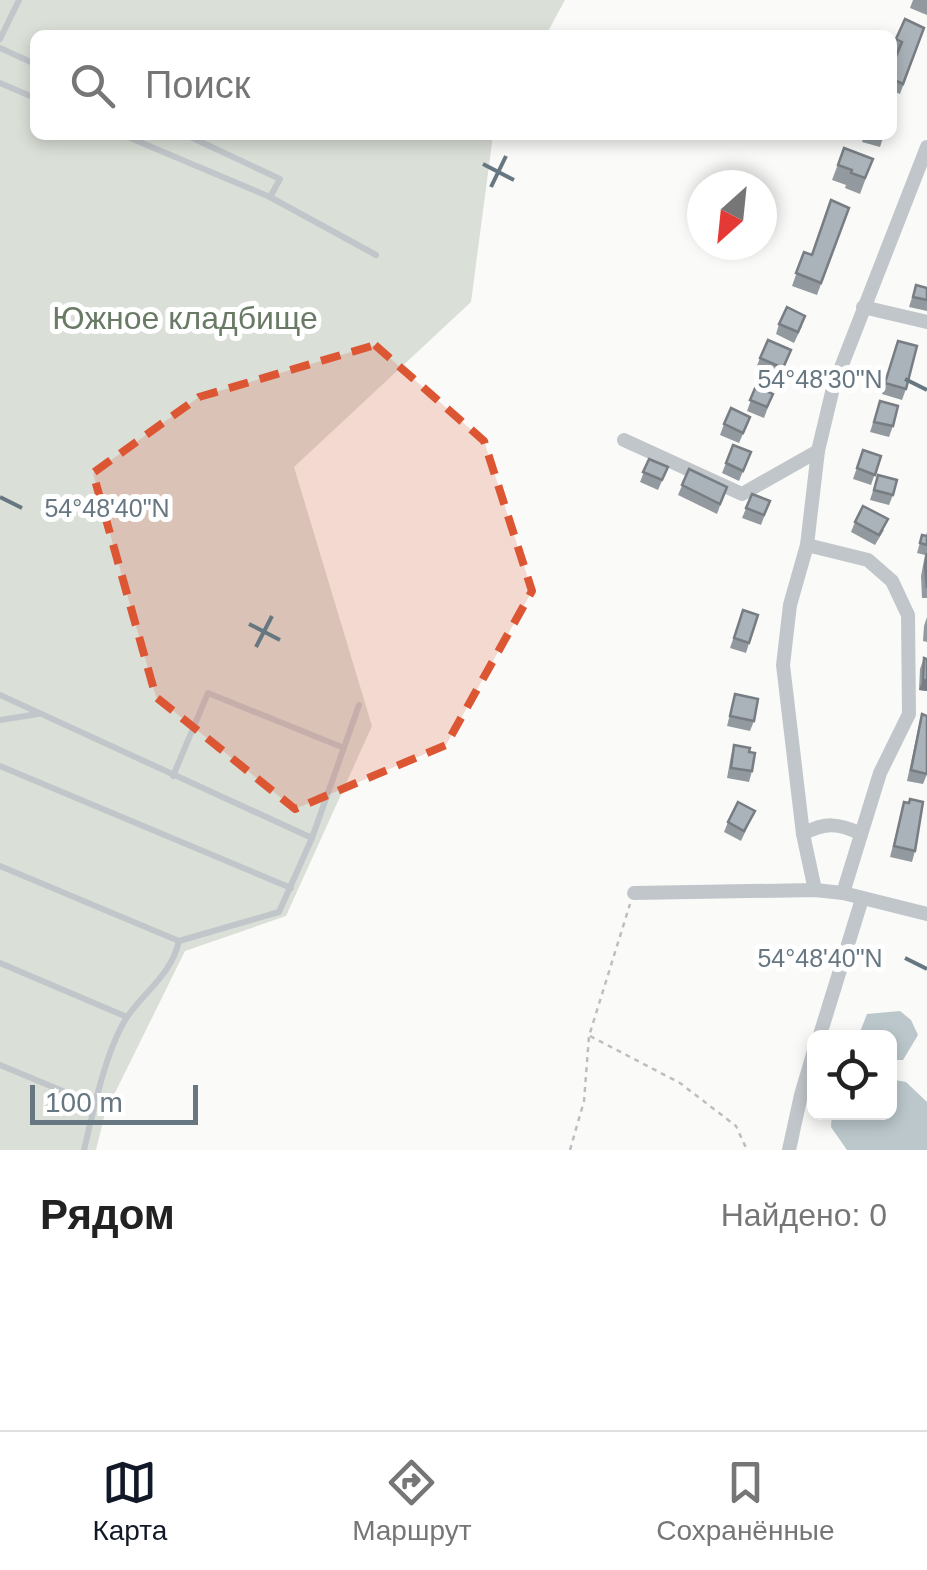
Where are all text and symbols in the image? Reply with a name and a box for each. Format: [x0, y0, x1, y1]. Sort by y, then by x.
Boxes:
search box [30, 30, 897, 140]
icon: search [65, 58, 120, 113]
text: Поиск [145, 64, 250, 106]
north arrow [687, 170, 777, 260]
park label: Южное кладбище [52, 300, 318, 336]
text: 54°48'30"N [757, 365, 883, 393]
text: 54°48'40"N [44, 494, 170, 522]
text: 54°48'40"N [757, 944, 883, 972]
map controls [807, 1030, 897, 1120]
button: locate [807, 1030, 897, 1120]
scale bar [30, 1080, 198, 1124]
text: 100 m [45, 1087, 123, 1118]
text: Рядом [40, 1191, 175, 1238]
text: Найдено: 0 [721, 1197, 887, 1233]
tab: Карта [92, 1455, 167, 1547]
tab: Маршрут [352, 1455, 471, 1547]
tab: Сохранённые [656, 1455, 835, 1547]

